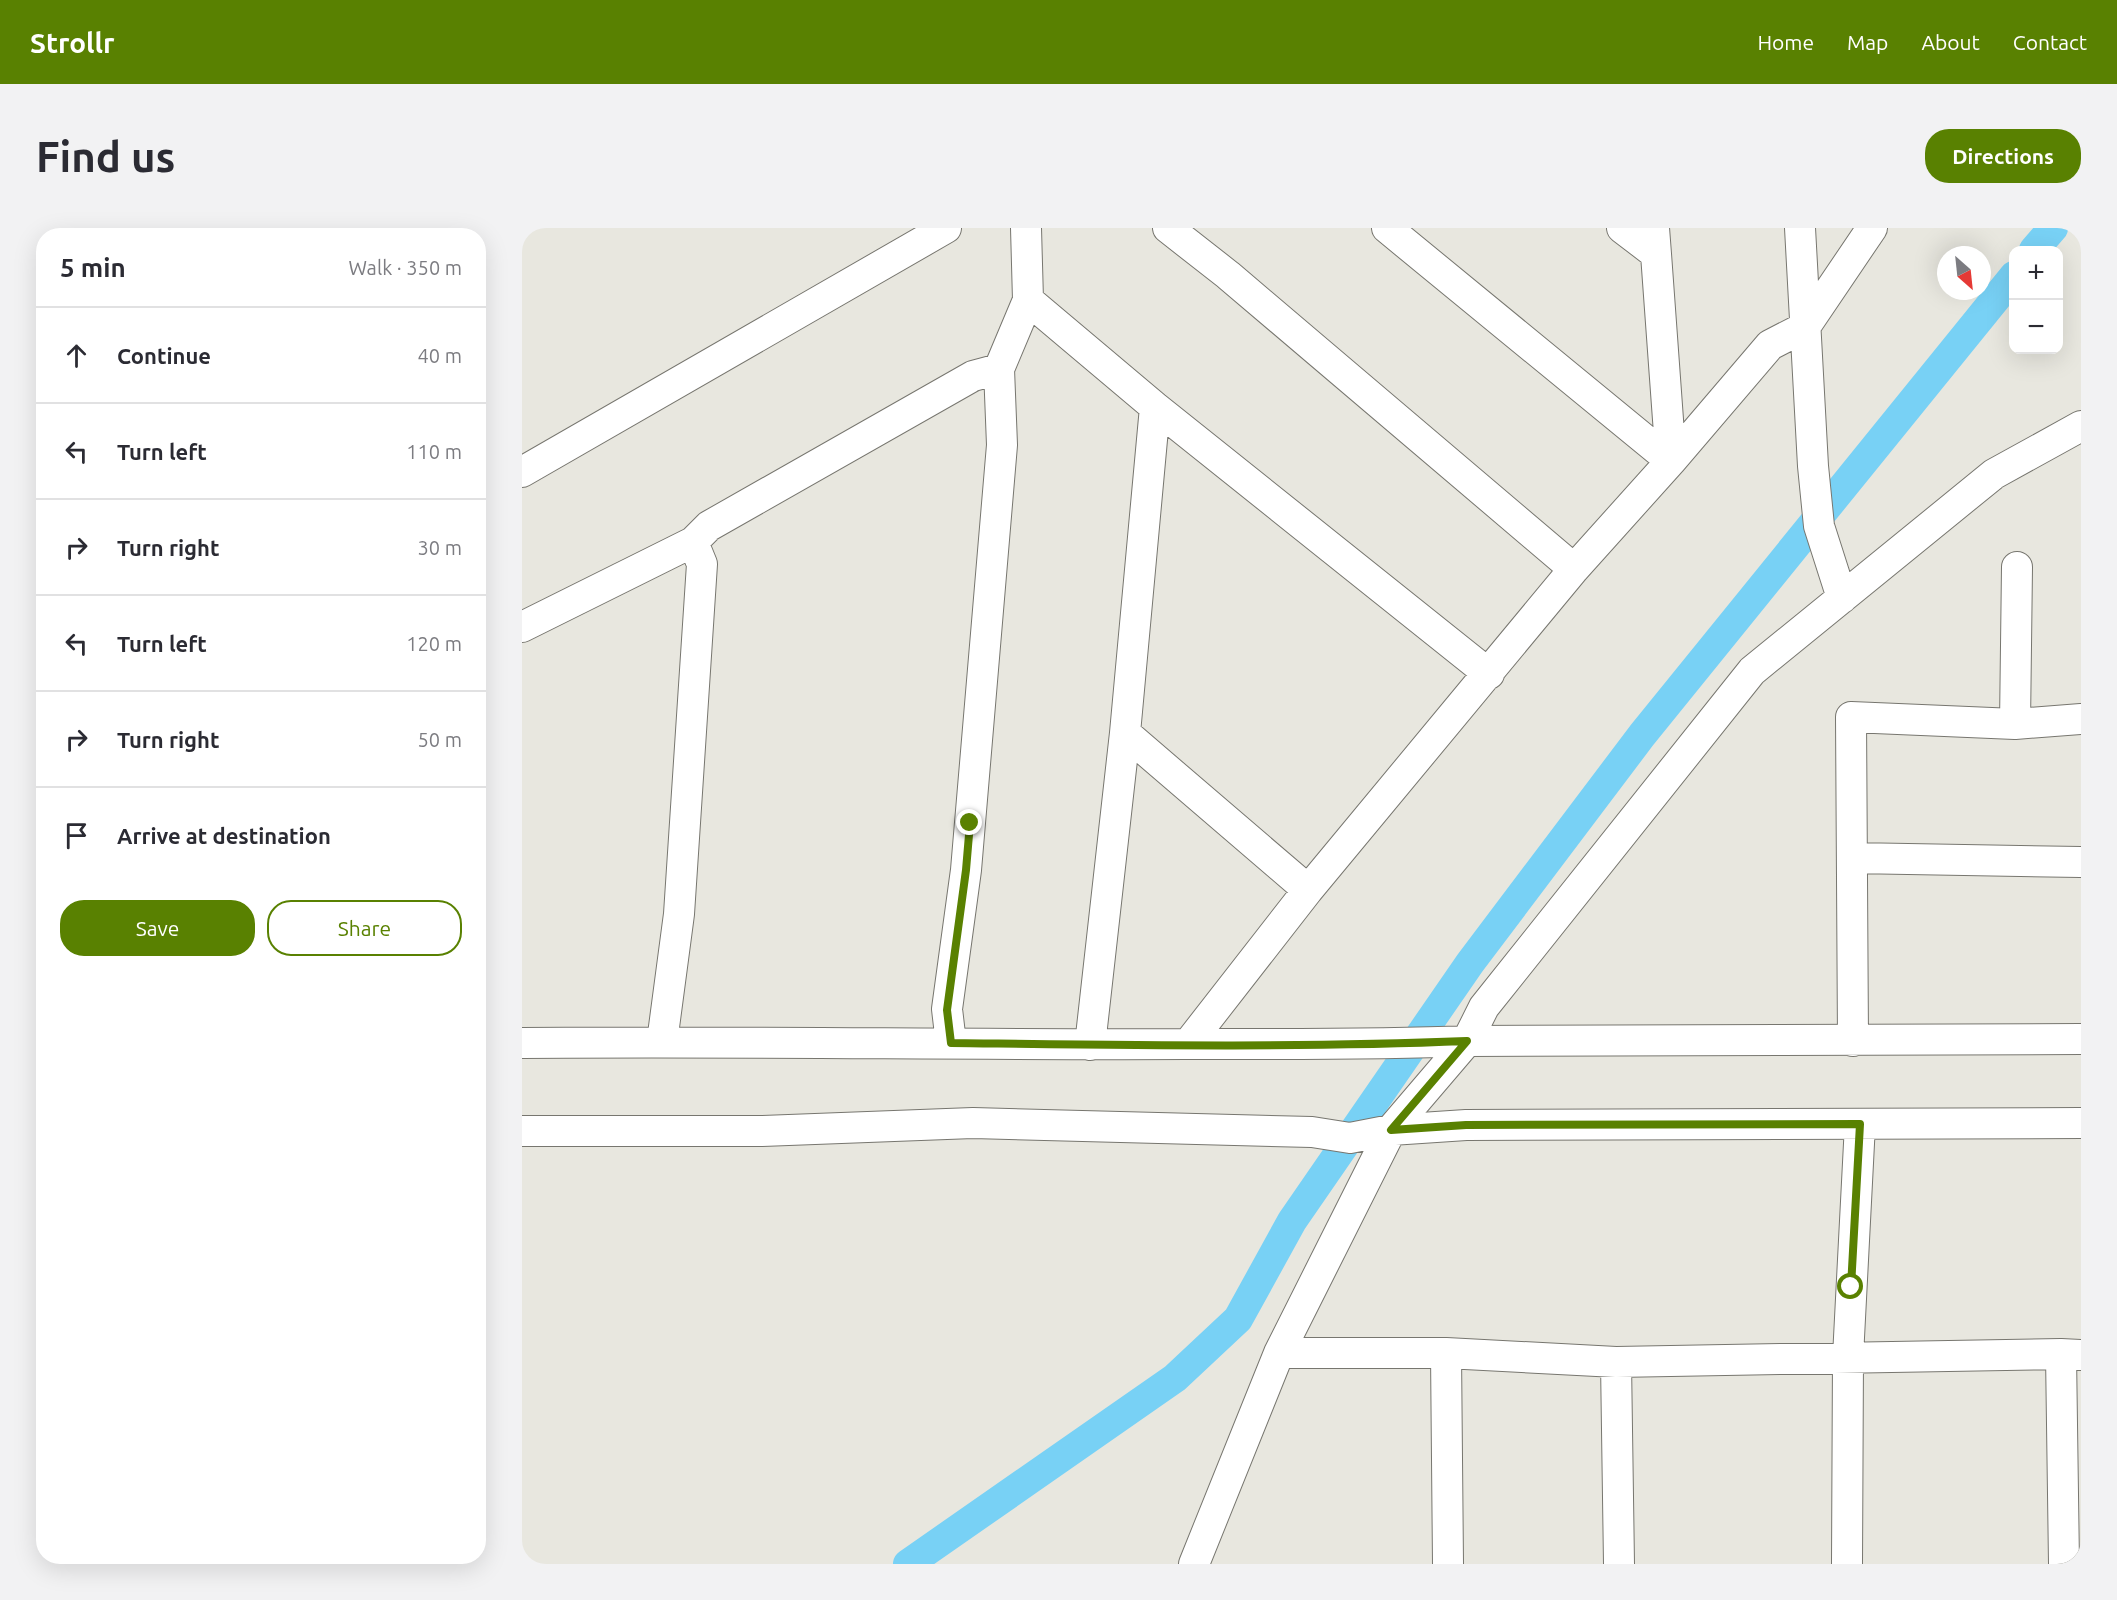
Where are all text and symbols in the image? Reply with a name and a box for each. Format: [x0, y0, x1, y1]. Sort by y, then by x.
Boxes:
text: Strollr [30, 27, 115, 58]
text: Home [1757, 30, 1814, 54]
text: Map [1847, 30, 1888, 54]
text: About [1921, 30, 1980, 54]
text: Contact [2013, 30, 2087, 54]
button: Directions [1925, 129, 2081, 183]
text: Find us [36, 133, 175, 180]
north arrow [1937, 246, 1991, 300]
map controls [2009, 246, 2063, 354]
button: + [2009, 246, 2063, 300]
text: 5 min [60, 253, 126, 282]
text: Walk · 350 m [349, 256, 462, 279]
button: − [2009, 300, 2063, 354]
icon: ahead [60, 339, 93, 372]
text: Continue [117, 343, 211, 368]
text: 40 m [418, 344, 462, 367]
icon: left [60, 435, 93, 468]
text: Turn left [117, 439, 207, 464]
text: 110 m [406, 440, 462, 463]
icon: right [60, 531, 93, 564]
text: Turn right [117, 535, 219, 560]
text: 30 m [418, 536, 462, 559]
icon: left [60, 627, 93, 660]
text: Turn left [117, 631, 207, 656]
text: 120 m [406, 632, 462, 655]
icon: right [60, 723, 93, 756]
text: Turn right [117, 727, 219, 752]
text: 50 m [418, 728, 462, 751]
route end [956, 809, 982, 835]
icon: arrive [60, 819, 93, 852]
text: Arrive at destination [117, 823, 331, 848]
button: Save [60, 900, 255, 956]
button: Share [267, 900, 462, 956]
route start [1837, 1273, 1863, 1299]

